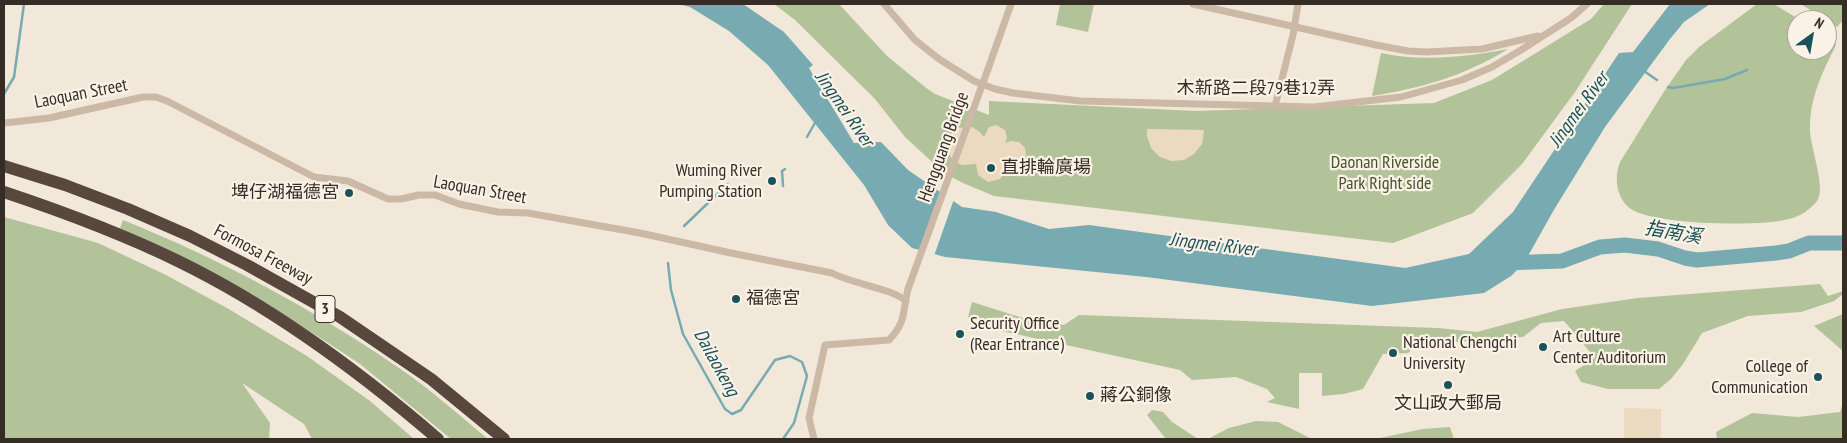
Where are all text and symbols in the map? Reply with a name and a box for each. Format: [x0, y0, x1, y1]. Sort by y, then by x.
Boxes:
north arrow [1787, 10, 1837, 60]
text: N [1811, 13, 1827, 33]
water label: Jingmei River [810, 67, 878, 151]
water label: Jingmei River [1544, 68, 1614, 152]
street label: Laoquan Street [33, 74, 129, 114]
street label: 木新路二段79巷12弄 [1177, 78, 1335, 100]
street label: Hengguang Bridge [914, 89, 974, 205]
park label: Daonan Riverside Park Right side [1331, 152, 1439, 194]
place label: 直排輪廣場 [1001, 157, 1091, 179]
place label: Wuming River Pumping Station [659, 160, 762, 202]
marker: 直排輪廣場 [985, 162, 997, 174]
street label: Laoquan Street [432, 171, 528, 209]
marker: Wuming River Pumping Station [766, 175, 778, 187]
place label: 埤仔湖福德宮 [231, 182, 339, 204]
marker: 埤仔湖福德宮 [343, 187, 355, 199]
water label: 指南溪 [1643, 217, 1703, 249]
street label: Formosa Freeway [210, 220, 316, 290]
water label: Jingmei River [1168, 228, 1258, 262]
place label: 福德宮 [746, 288, 800, 310]
marker: 福德宮 [730, 293, 742, 305]
road number: 3 [315, 296, 335, 322]
place label: Security Office (Rear Entrance) [970, 313, 1064, 356]
water label: Dailaokeng [688, 325, 744, 401]
place label: Art Culture Center Auditorium [1553, 326, 1666, 368]
marker: Security Office (Rear Entrance) [954, 328, 966, 340]
place label: National Chengchi University [1403, 332, 1517, 374]
marker: Art Culture Center Auditorium [1537, 341, 1549, 353]
marker: National Chengchi University [1387, 347, 1399, 359]
place label: College of Communication [1711, 356, 1808, 398]
marker: College of Communication [1812, 371, 1824, 383]
marker: 文山政大郵局 [1442, 379, 1454, 391]
place label: 蔣公銅像 [1100, 385, 1172, 407]
marker: 蔣公銅像 [1084, 390, 1096, 402]
place label: 文山政大郵局 [1394, 393, 1502, 415]

